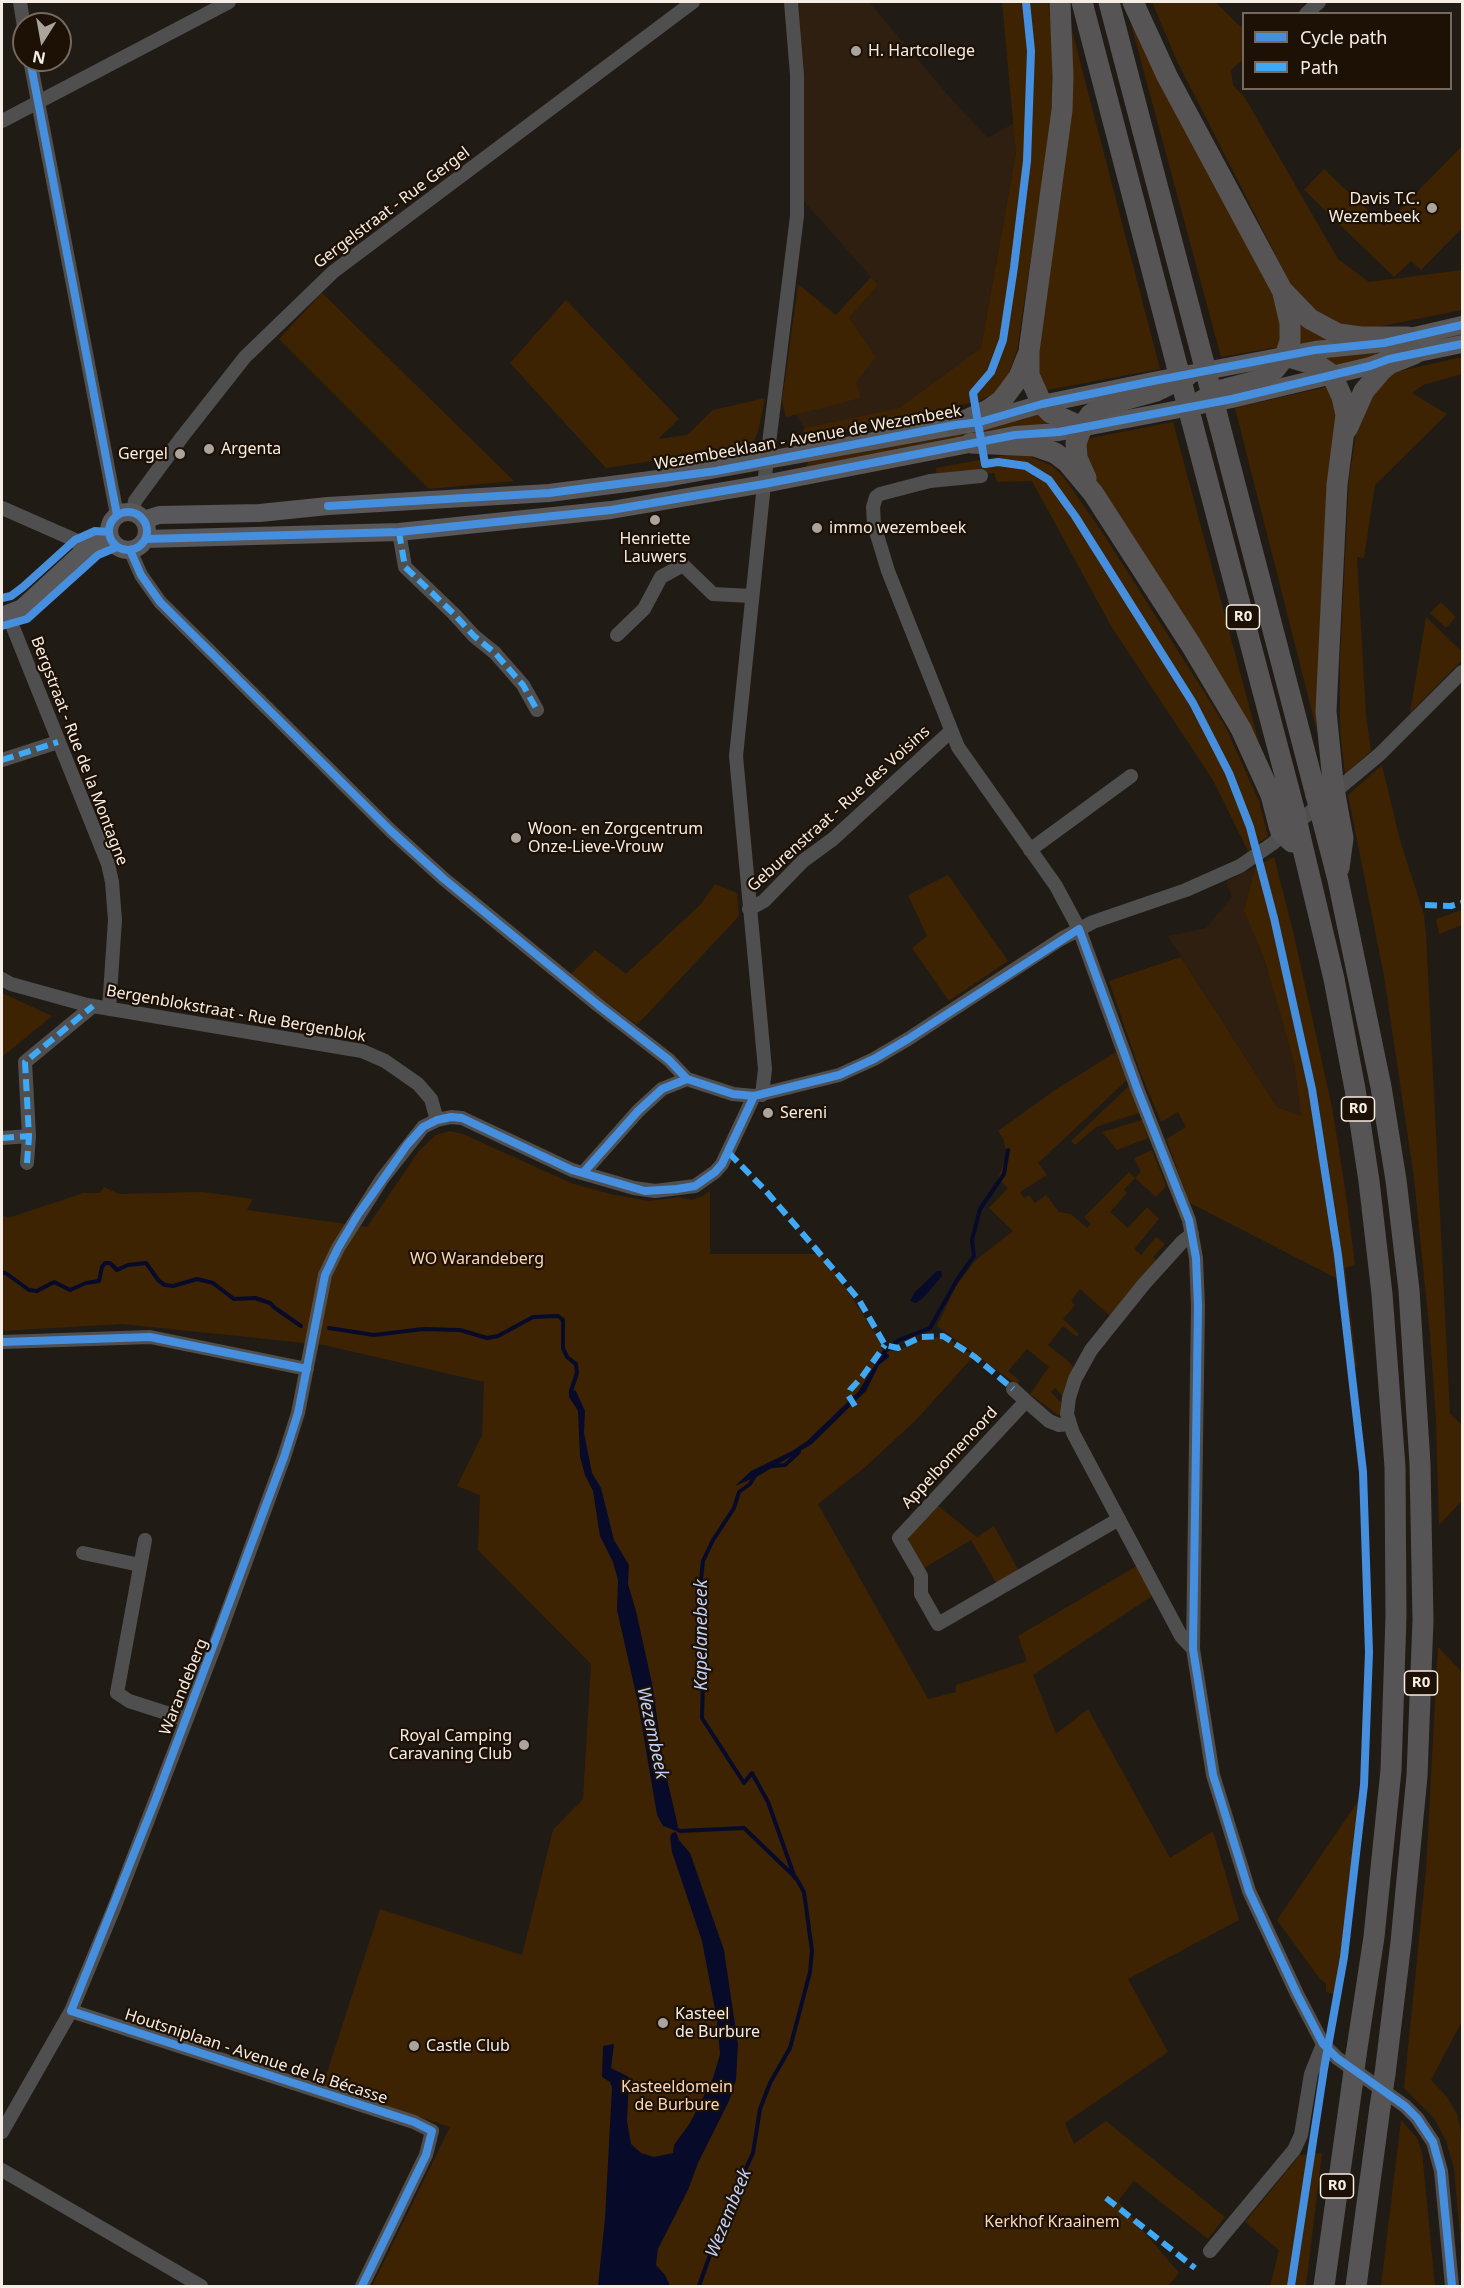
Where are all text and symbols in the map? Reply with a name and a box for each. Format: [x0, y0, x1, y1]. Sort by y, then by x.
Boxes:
north arrow [12, 12, 72, 72]
legend [1242, 12, 1452, 90]
text: Cycle path [1300, 25, 1387, 49]
place label: H. Hartcollege [868, 41, 975, 61]
marker: H. Hartcollege [849, 44, 863, 58]
text: N [30, 46, 47, 70]
text: Path [1300, 55, 1339, 79]
street label: Gergelstraat - Rue Gergel [310, 143, 474, 273]
place label: Davis T.C. Wezembeek [1329, 189, 1420, 227]
marker: Davis T.C. Wezembeek [1425, 201, 1439, 215]
street label: Wezembeeklaan - Avenue de Wezembeek [653, 401, 963, 475]
place label: Argenta [221, 439, 281, 459]
marker: Argenta [202, 442, 216, 456]
place label: Gergel [118, 444, 168, 464]
marker: Gergel [173, 447, 187, 461]
marker: Henriette Lauwers [648, 513, 662, 527]
place label: immo wezembeek [829, 518, 966, 538]
marker: immo wezembeek [810, 521, 824, 535]
place label: Henriette Lauwers [619, 529, 691, 567]
road number: R0 [1226, 605, 1260, 629]
street label: Bergstraat - Rue de la Montagne [26, 634, 132, 868]
street label: Geburenstraat - Rue des Voisins [744, 722, 934, 896]
place label: Woon- en Zorgcentrum Onze-Lieve-Vrouw [528, 819, 703, 857]
marker: Woon- en Zorgcentrum Onze-Lieve-Vrouw [509, 831, 523, 845]
street label: Bergenblokstraat - Rue Bergenblok [105, 982, 367, 1046]
road number: R0 [1342, 1097, 1374, 1121]
place label: Sereni [780, 1103, 827, 1123]
marker: Sereni [761, 1106, 775, 1120]
park label: WO Warandeberg [410, 1249, 544, 1269]
street label: Appelbomenoord [898, 1403, 1002, 1513]
water label: Kapelanebeek [691, 1579, 713, 1691]
street label: Warandeberg [156, 1636, 212, 1738]
road number: R0 [1404, 1671, 1438, 1695]
water label: Wezembeek [632, 1685, 672, 1781]
place label: Royal Camping Caravaning Club [389, 1726, 512, 1764]
marker: Royal Camping Caravaning Club [517, 1738, 531, 1752]
place label: Kasteel de Burbure [675, 2004, 760, 2042]
street label: Houtsniplaan - Avenue de la Bécasse [122, 2005, 390, 2109]
marker: Kasteel de Burbure [656, 2016, 670, 2030]
place label: Castle Club [426, 2036, 510, 2056]
marker: Castle Club [407, 2039, 421, 2053]
park label: Kasteeldomein de Burbure [621, 2077, 733, 2115]
water label: Wezembeek [701, 2165, 757, 2261]
road number: R0 [1320, 2174, 1354, 2198]
park label: Kerkhof Kraainem [984, 2212, 1120, 2232]

